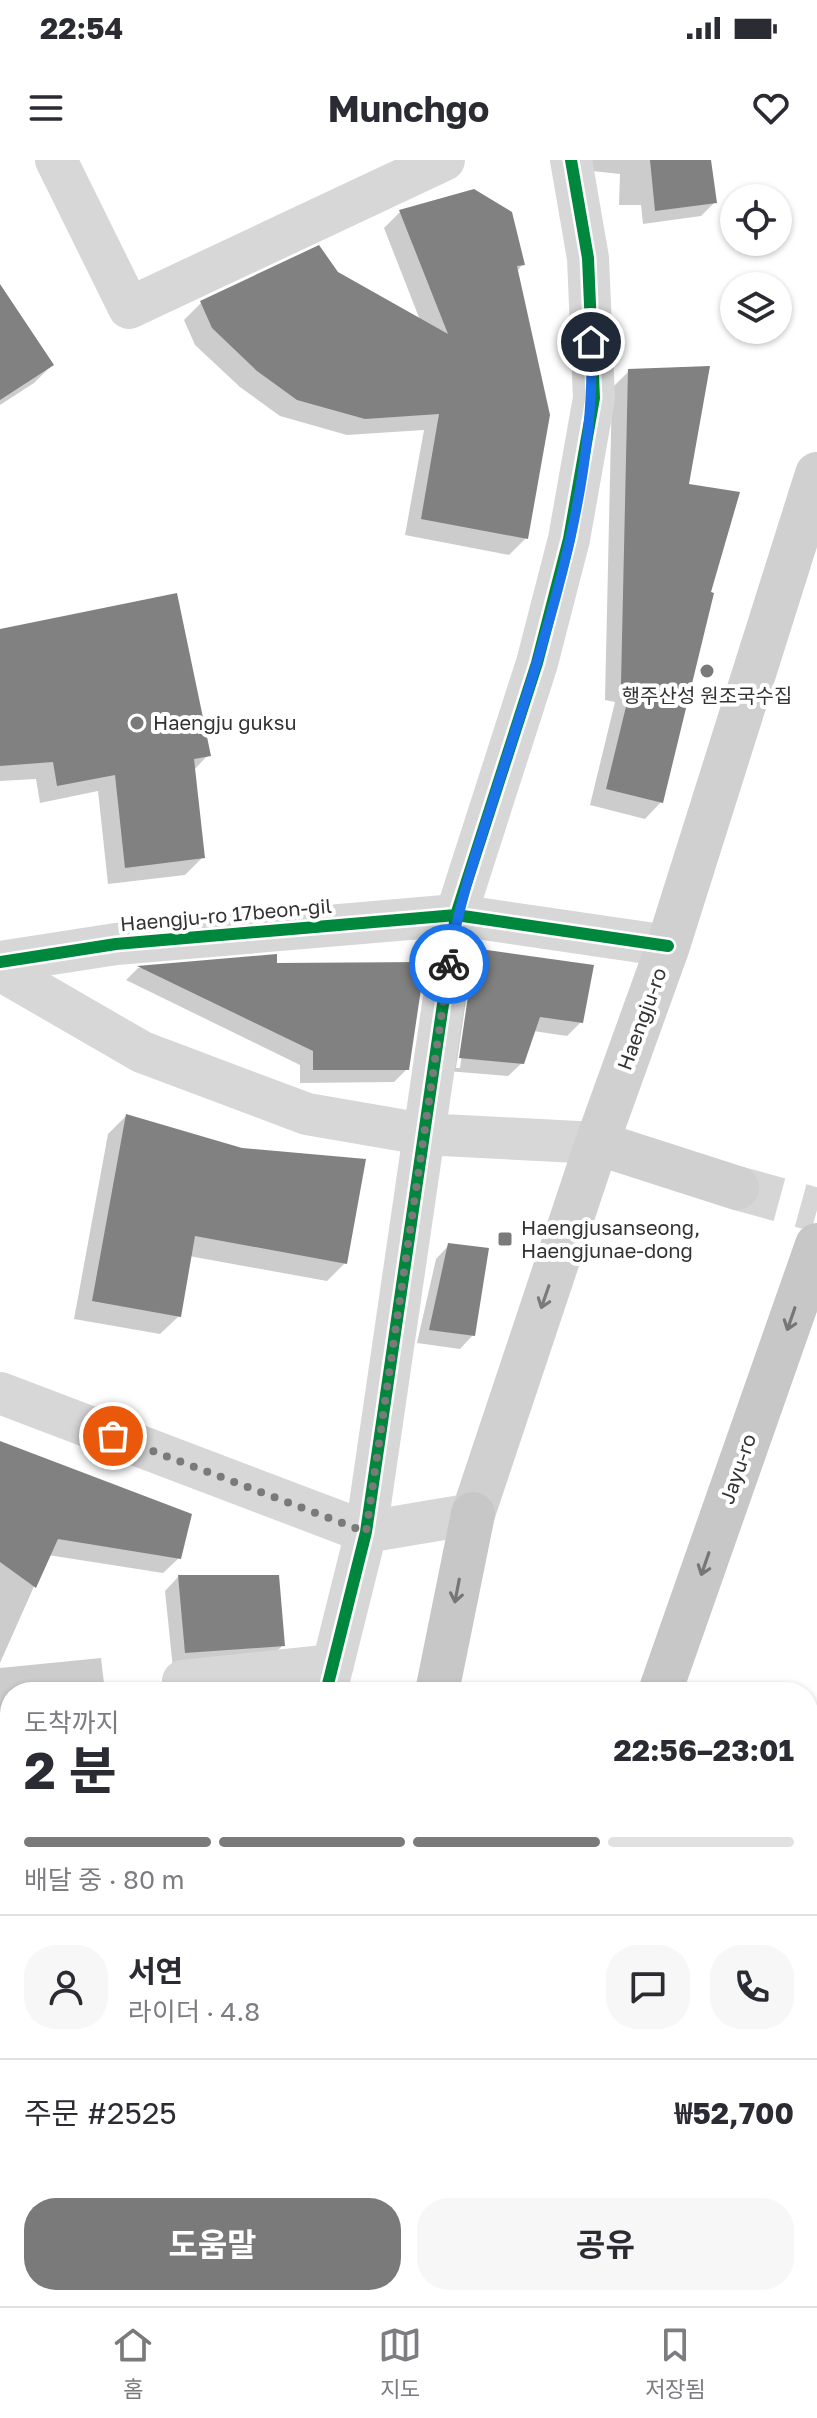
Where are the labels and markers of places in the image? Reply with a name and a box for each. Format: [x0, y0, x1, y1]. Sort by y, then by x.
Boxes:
pin [557, 308, 625, 376]
marker: 행주산성 원조국수집 [698, 662, 716, 680]
place label: 행주산성 원조국수집 [622, 683, 792, 707]
place label: Haengju guksu [153, 710, 297, 734]
marker: Haengju guksu [128, 714, 146, 732]
place label: Haengjusanseong, Haengjunae-dong [521, 1215, 700, 1262]
marker: Haengjusanseong, Haengjunae-dong [496, 1230, 514, 1248]
pin [79, 1402, 147, 1470]

